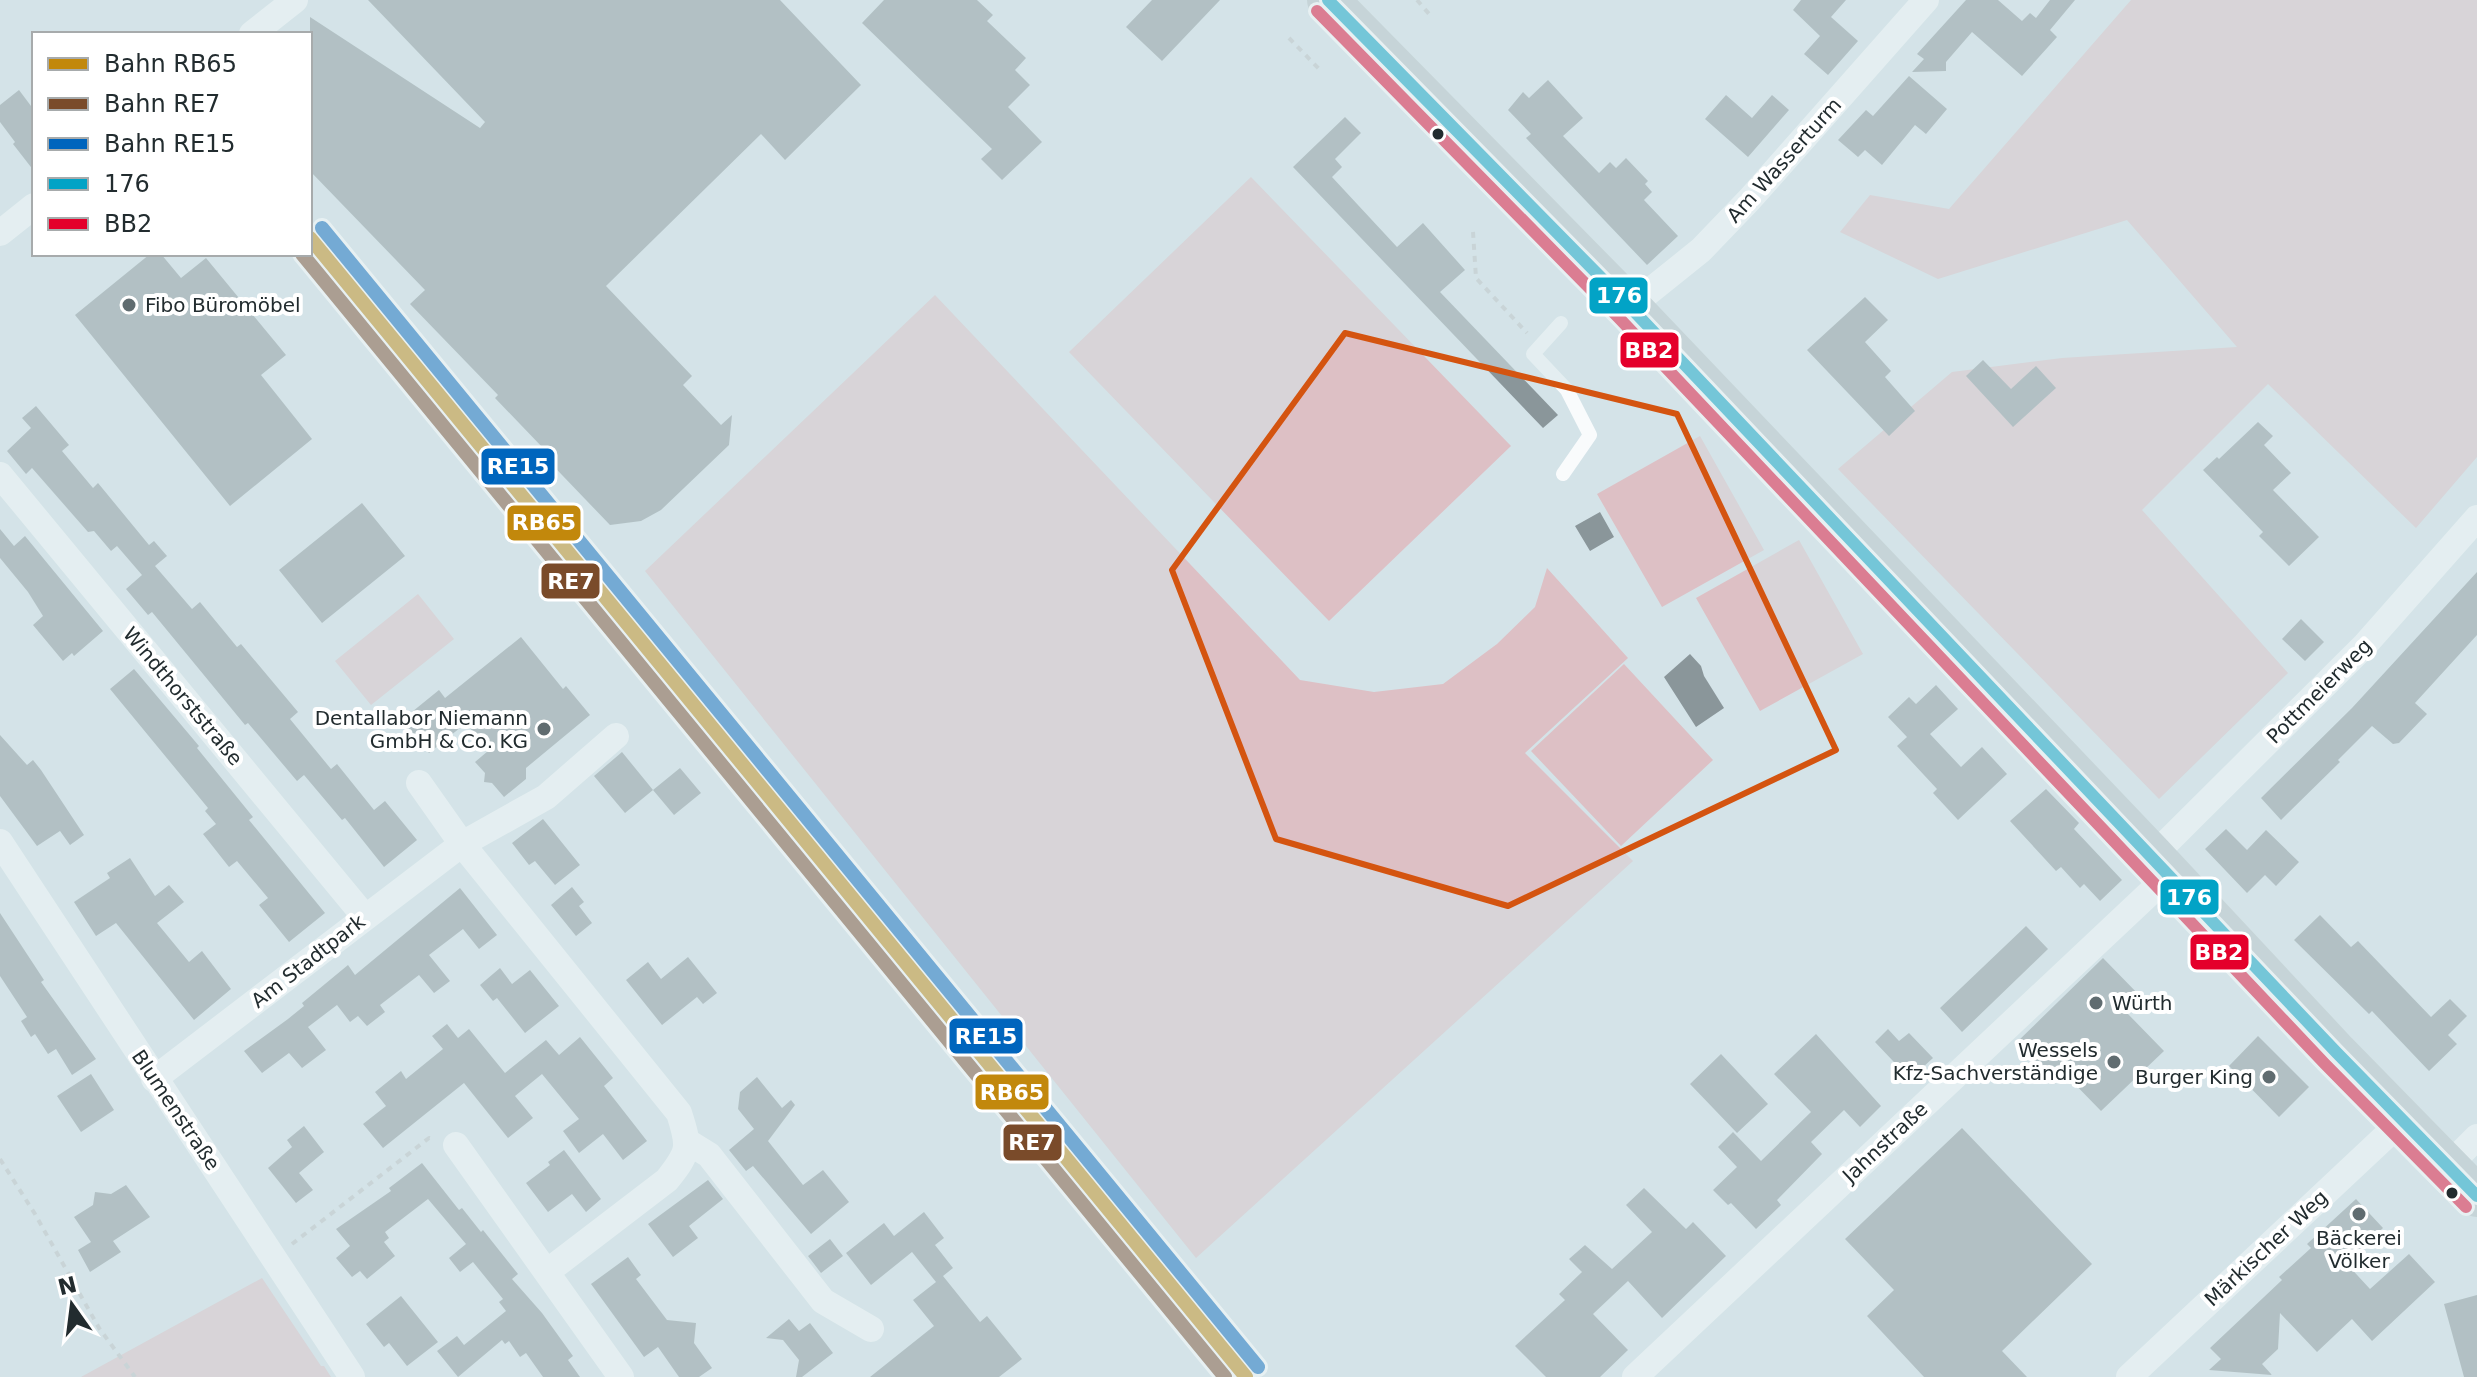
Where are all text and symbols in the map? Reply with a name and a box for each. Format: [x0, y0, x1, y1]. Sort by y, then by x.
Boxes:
legend [32, 32, 312, 256]
text: Bahn RB65 [104, 50, 237, 78]
text: Bahn RE7 [104, 90, 220, 118]
street label: Am Wasserturm [1722, 93, 1846, 227]
unlabelled marker [1430, 126, 1446, 142]
text: Bahn RE15 [104, 130, 236, 158]
text: 176 [104, 170, 150, 198]
text: BB2 [104, 210, 152, 238]
line badge: 176 [1588, 276, 1649, 315]
text: 176 [1596, 283, 1642, 308]
place label: Fibo Büromöbel [145, 293, 301, 317]
marker: Fibo Büromöbel [120, 296, 138, 314]
line badge: BB2 [1619, 331, 1680, 369]
text: BB2 [1625, 338, 1673, 363]
line badge: RE15 [480, 447, 556, 486]
text: RE15 [487, 454, 549, 479]
line badge: RB65 [506, 504, 582, 542]
text: RB65 [512, 510, 576, 535]
line badge: RE7 [540, 562, 601, 600]
text: RE7 [547, 569, 595, 594]
street label: Windthorststraße [118, 622, 248, 770]
street label: Pottmeierweg [2262, 634, 2376, 748]
place label: Dentallabor Niemann GmbH & Co. KG [315, 706, 528, 753]
marker: Dentallabor Niemann GmbH & Co. KG [535, 720, 553, 738]
line badge: 176 [2159, 878, 2220, 916]
text: 176 [2166, 885, 2212, 910]
street label: Am Stadtpark [246, 909, 370, 1013]
line badge: BB2 [2189, 933, 2250, 971]
text: BB2 [2195, 940, 2243, 965]
place label: Würth [2112, 991, 2172, 1015]
marker: Würth [2087, 994, 2105, 1012]
line badge: RE15 [948, 1017, 1024, 1055]
text: RE15 [955, 1024, 1017, 1049]
place label: Wessels Kfz-Sachverständige [1893, 1038, 2098, 1085]
street label: Blumenstraße [127, 1045, 225, 1175]
marker: Wessels Kfz-Sachverständige [2105, 1053, 2123, 1071]
place label: Burger King [2135, 1065, 2253, 1089]
marker: Burger King [2260, 1068, 2278, 1086]
line badge: RB65 [974, 1073, 1050, 1111]
text: RB65 [980, 1080, 1044, 1105]
street label: Jahnstraße [1836, 1097, 1932, 1189]
line badge: RE7 [1002, 1123, 1063, 1162]
text: RE7 [1008, 1130, 1056, 1155]
street label: Märkischer Weg [2200, 1185, 2332, 1311]
unlabelled marker [2444, 1185, 2460, 1201]
marker: Bäckerei Völker [2350, 1205, 2368, 1223]
place label: Bäckerei Völker [2316, 1226, 2402, 1273]
north arrow [32, 1265, 112, 1345]
text: N [55, 1272, 79, 1300]

